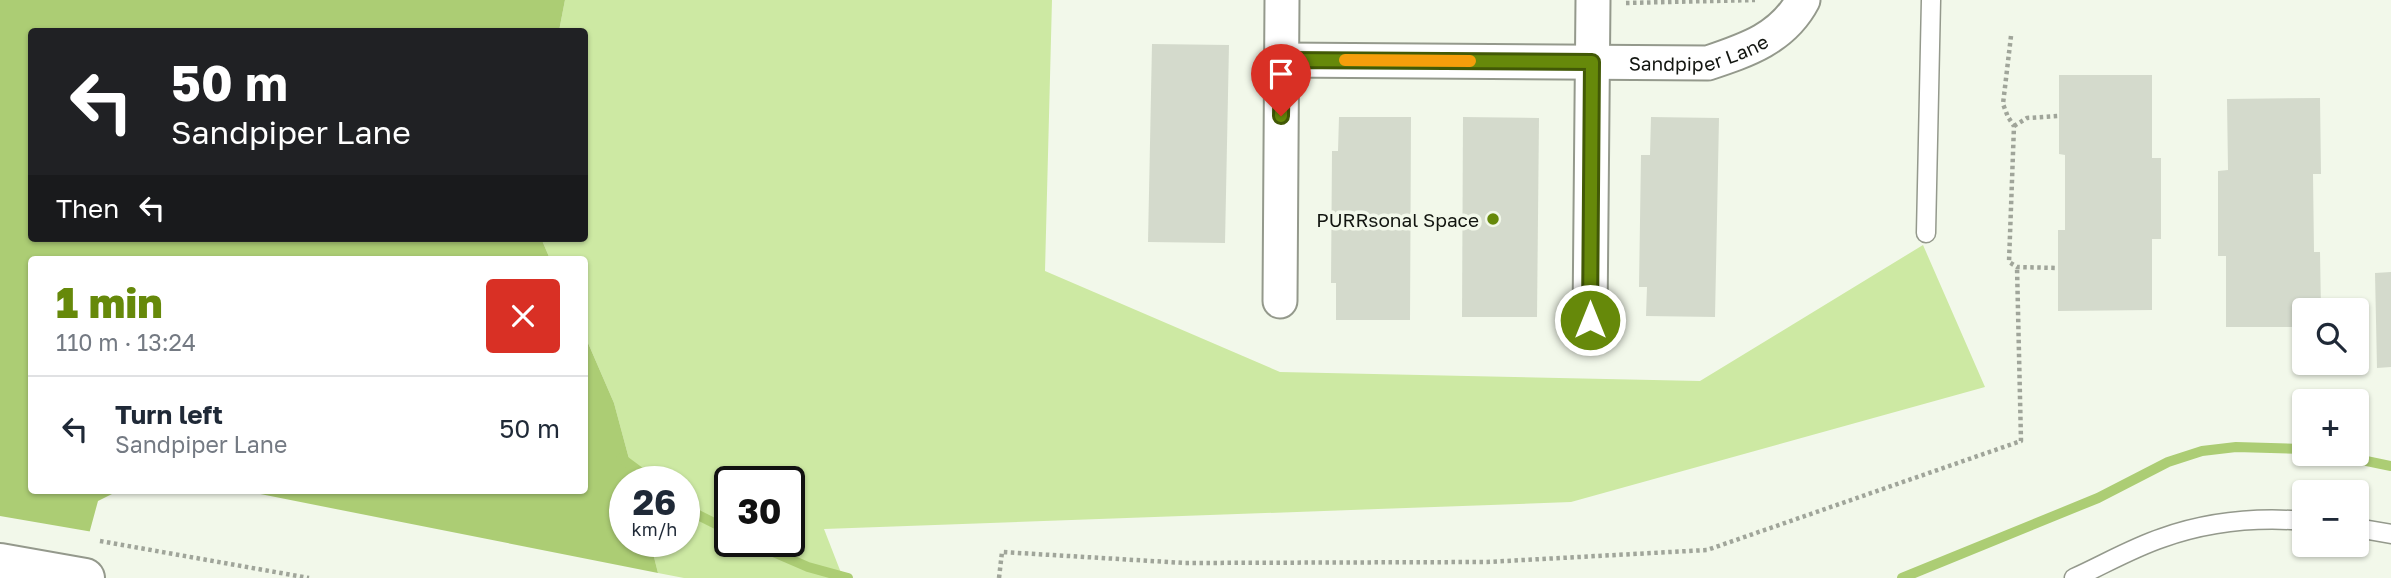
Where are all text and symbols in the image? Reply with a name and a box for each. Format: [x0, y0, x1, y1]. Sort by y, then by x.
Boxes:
street label: Sandpiper Lane [1629, 29, 1772, 75]
pin [1251, 44, 1311, 116]
text: 50 m [171, 53, 288, 112]
icon: arrive [1262, 55, 1300, 93]
icon: left [56, 56, 147, 147]
text: Sandpiper Lane [171, 113, 411, 151]
icon: left [133, 189, 171, 227]
text: Then [56, 193, 119, 224]
place label: PURRsonal Space [1316, 208, 1479, 231]
marker: PURRsonal Space [1485, 211, 1501, 227]
text: 1 min [56, 277, 163, 327]
button: close [486, 279, 560, 353]
position arrow [1553, 283, 1627, 357]
map controls [2292, 298, 2369, 557]
button: search [2292, 298, 2369, 375]
text: 110 m · 13:24 [56, 328, 196, 356]
button: + [2292, 389, 2369, 466]
text: Turn left [115, 399, 223, 430]
icon: left [56, 410, 94, 448]
text: 50 m [499, 413, 560, 444]
text: Sandpiper Lane [115, 430, 287, 458]
speed limit sign: 30 [714, 466, 805, 557]
button: − [2292, 480, 2369, 557]
text: 26 [633, 481, 676, 523]
text: km/h [632, 518, 677, 540]

